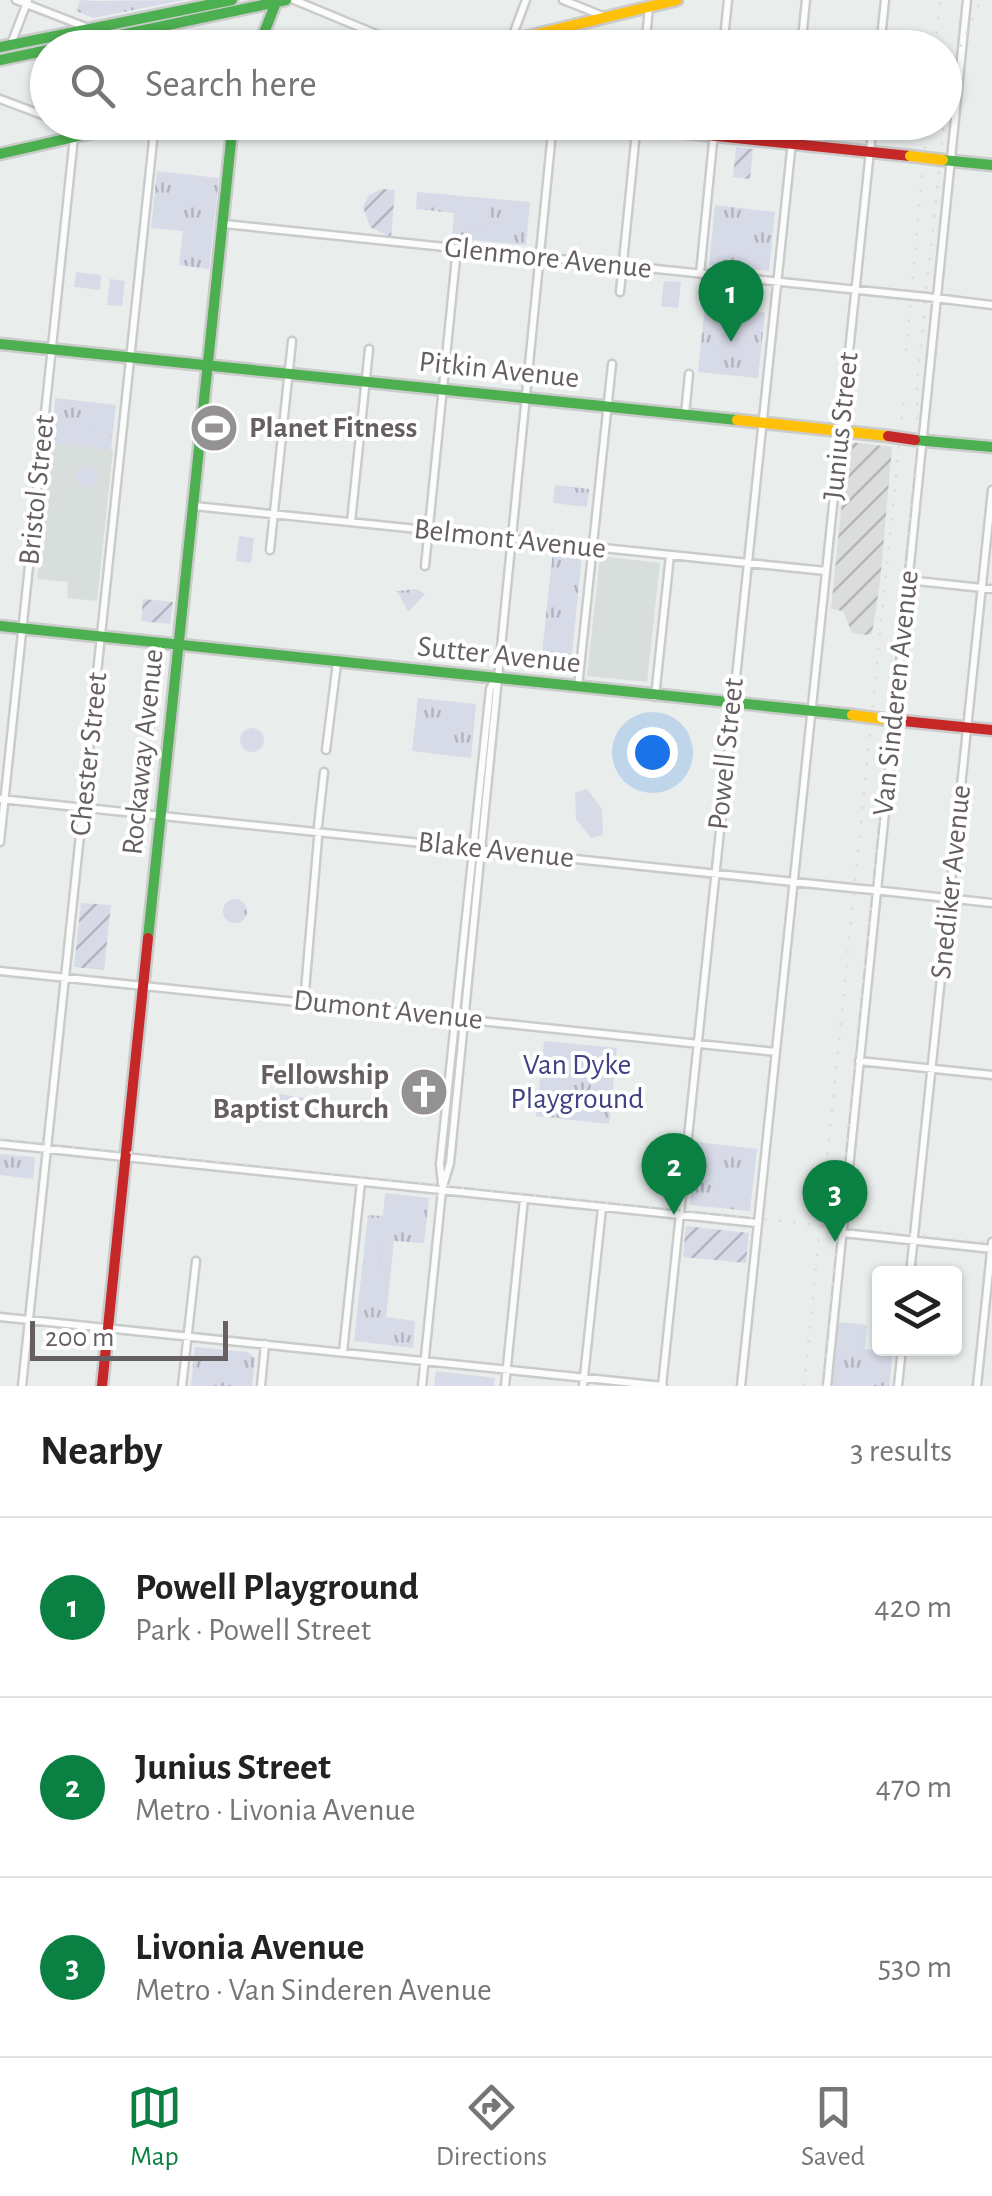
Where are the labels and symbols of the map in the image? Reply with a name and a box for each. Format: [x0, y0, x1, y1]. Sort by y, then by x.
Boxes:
street label: Glenmore Avenue [443, 232, 653, 284]
pin: 1 [698, 260, 764, 342]
street label: Pitkin Avenue [417, 347, 581, 393]
street label: Junius Street [818, 350, 864, 502]
sports icon: Planet Fitness [188, 402, 240, 454]
street label: Bristol Street [14, 413, 60, 567]
place label: Planet Fitness [249, 413, 417, 443]
street label: Belmont Avenue [412, 514, 608, 564]
street label: Van Sinderen Avenue [868, 569, 924, 817]
street label: Sutter Avenue [416, 632, 582, 678]
street label: Rockaway Avenue [117, 648, 169, 856]
street label: Chester Street [65, 670, 113, 837]
street label: Powell Street [703, 676, 749, 831]
your location [627, 727, 678, 778]
street label: Snediker Avenue [926, 783, 976, 981]
street label: Blake Avenue [416, 827, 576, 873]
street label: Dumont Avenue [292, 985, 484, 1035]
park label: Van Dyke Playground [510, 1050, 644, 1114]
place label: Fellowship Baptist Church [213, 1060, 389, 1124]
church icon: Fellowship Baptist Church [398, 1066, 450, 1118]
pin: 2 [642, 1132, 706, 1215]
pin: 3 [802, 1160, 868, 1242]
scale bar [30, 1316, 228, 1360]

